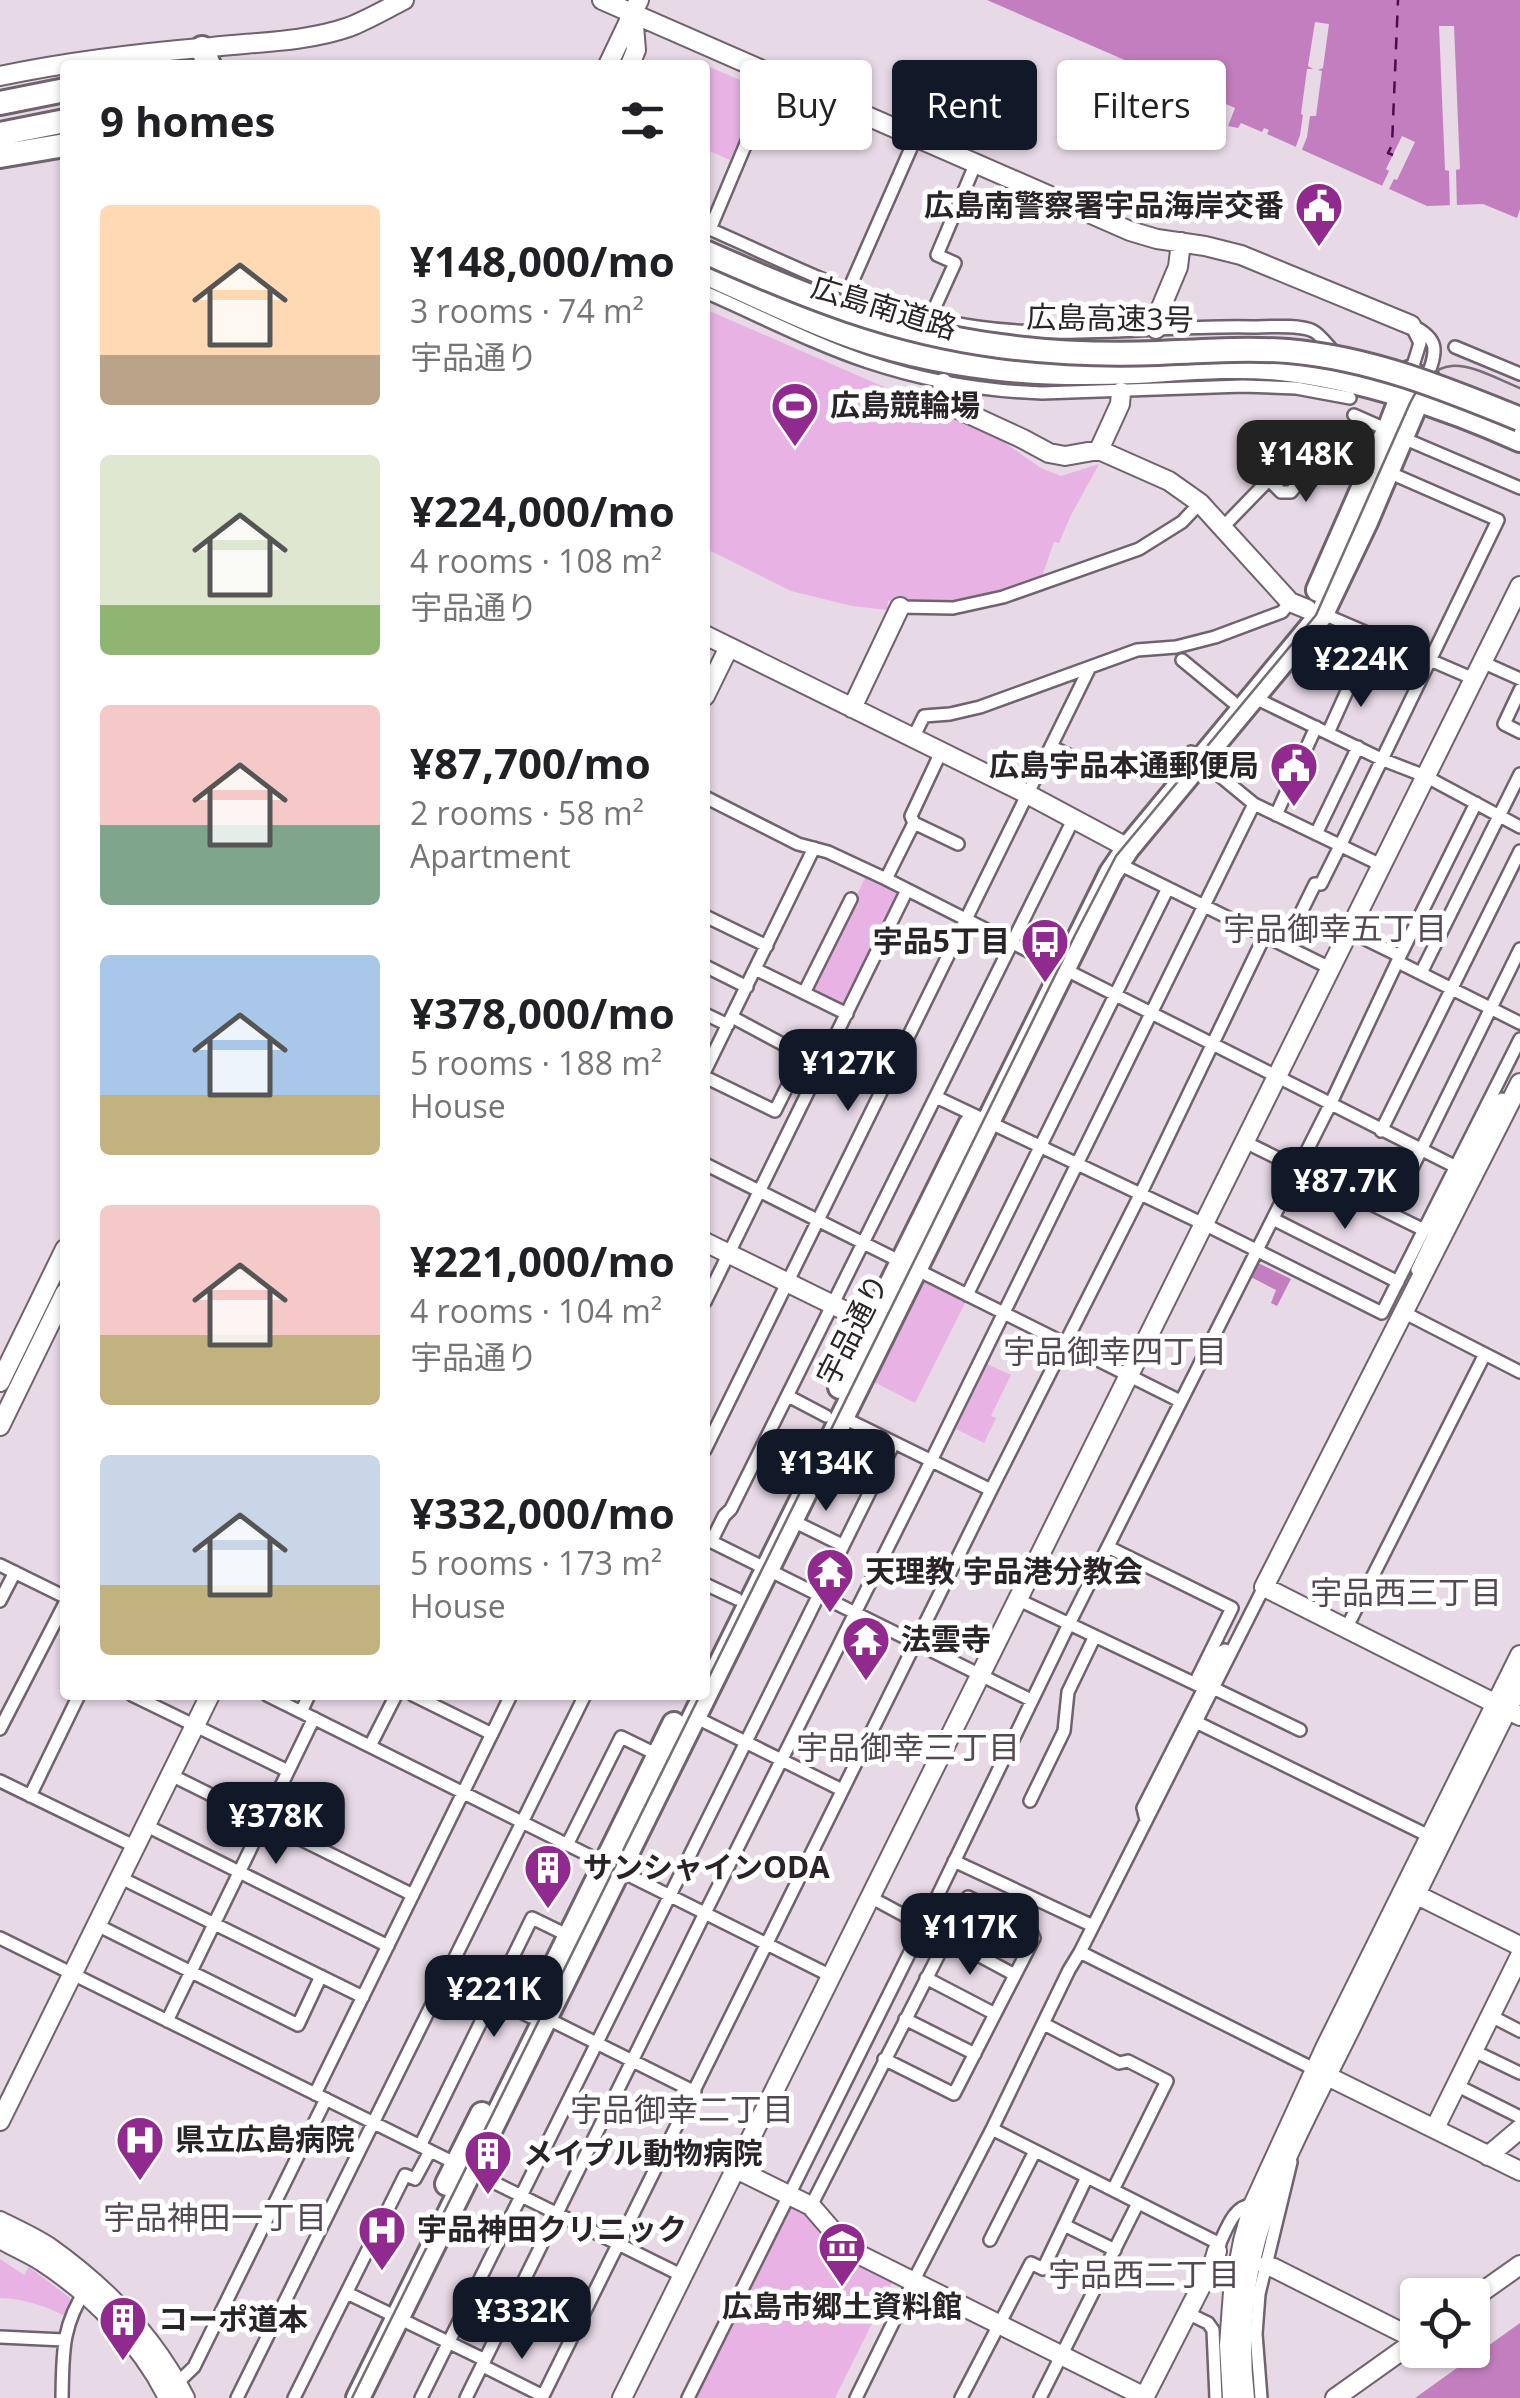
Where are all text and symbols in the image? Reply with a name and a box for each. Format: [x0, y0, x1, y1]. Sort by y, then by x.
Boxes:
chip: Buy [740, 60, 872, 150]
chip: Rent [892, 60, 1037, 150]
chip: Filters [1057, 60, 1226, 150]
text: 9 homes [100, 92, 275, 149]
icon: filters [615, 93, 670, 148]
public building icon: 広島南警察署宇品海岸交番 [1293, 180, 1345, 248]
place label: 広島南警察署宇品海岸交番 [924, 184, 1284, 225]
text: ¥148,000/mo [410, 232, 675, 289]
icon: home [180, 245, 300, 365]
street label: 広島南道路 [807, 265, 962, 348]
text: 3 rooms · 74 m² [410, 289, 644, 332]
street label: 広島高速3号 [1026, 296, 1194, 339]
text: 宇品通り [410, 335, 538, 378]
sports icon: 広島競輪場 [769, 380, 821, 448]
place label: 広島競輪場 [830, 384, 980, 425]
pin: ¥148K [1236, 420, 1376, 505]
text: ¥148K [1259, 431, 1353, 474]
text: ¥224,000/mo [410, 482, 675, 539]
icon: home [180, 495, 300, 615]
text: 4 rooms · 108 m² [410, 539, 662, 582]
text: 宇品通り [410, 585, 538, 628]
pin: ¥224K [1291, 625, 1431, 710]
text: ¥224K [1314, 636, 1408, 679]
text: ¥87,700/mo [410, 734, 651, 791]
public building icon: 広島宇品本通郵便局 [1268, 740, 1320, 808]
place label: 広島宇品本通郵便局 [989, 744, 1259, 785]
icon: home [180, 745, 300, 865]
text: 2 rooms · 58 m² [410, 791, 644, 834]
text: Apartment [410, 834, 571, 877]
district label: 宇品御幸五丁目 [1223, 906, 1447, 949]
bus stop icon: 宇品5丁目 [1019, 916, 1071, 984]
place label: 宇品5丁目 [873, 920, 1010, 961]
text: ¥378,000/mo [410, 984, 675, 1041]
icon: home [180, 995, 300, 1115]
pin: ¥127K [778, 1029, 918, 1114]
text: ¥127K [801, 1040, 895, 1083]
text: 5 rooms · 188 m² [410, 1041, 662, 1084]
text: House [410, 1084, 506, 1127]
pin: ¥87.7K [1264, 1147, 1426, 1232]
text: ¥87.7K [1293, 1158, 1397, 1201]
text: ¥221,000/mo [410, 1232, 675, 1289]
icon: home [180, 1245, 300, 1365]
street label: 宇品通り [806, 1267, 897, 1392]
text: 4 rooms · 104 m² [410, 1289, 662, 1332]
district label: 宇品御幸四丁目 [1003, 1329, 1227, 1372]
text: 宇品通り [410, 1335, 538, 1378]
pin: ¥134K [756, 1429, 896, 1514]
text: ¥134K [779, 1440, 873, 1483]
text: ¥332,000/mo [410, 1484, 675, 1541]
icon: home [180, 1495, 300, 1615]
text: 5 rooms · 173 m² [410, 1541, 662, 1584]
temple icon: 天理教 宇品港分教会 [804, 1546, 856, 1614]
place label: 天理教 宇品港分教会 [865, 1550, 1143, 1591]
district label: 宇品西三丁目 [1310, 1570, 1502, 1613]
text: House [410, 1584, 506, 1627]
temple icon: 法雲寺 [840, 1614, 892, 1682]
place label: 法雲寺 [901, 1618, 991, 1659]
district label: 宇品御幸三丁目 [796, 1725, 1020, 1768]
pin: ¥378K [206, 1782, 346, 1867]
text: ¥378K [229, 1793, 323, 1836]
building icon: サンシャインODA [522, 1842, 574, 1910]
place label: サンシャインODA [583, 1846, 830, 1887]
pin: ¥117K [900, 1893, 1040, 1978]
text: ¥117K [923, 1904, 1017, 1947]
pin: ¥221K [424, 1955, 564, 2040]
text: ¥221K [447, 1966, 541, 2009]
district label: 宇品御幸二丁目 [570, 2087, 794, 2130]
hospital icon: 県立広島病院 [114, 2114, 166, 2182]
place label: 県立広島病院 [175, 2118, 355, 2159]
building icon: メイプル動物病院 [462, 2128, 514, 2196]
place label: メイプル動物病院 [523, 2132, 763, 2173]
district label: 宇品神田一丁目 [103, 2195, 327, 2238]
hospital icon: 宇品神田クリニック [356, 2204, 408, 2272]
place label: 宇品神田クリニック [417, 2208, 687, 2249]
museum icon: 広島市郷土資料館 [816, 2220, 868, 2288]
district label: 宇品西二丁目 [1048, 2252, 1240, 2295]
pin: ¥332K [452, 2277, 592, 2362]
map controls [1400, 2278, 1490, 2368]
button: locate [1400, 2278, 1490, 2368]
place label: 広島市郷土資料館 [722, 2285, 962, 2326]
text: ¥332K [475, 2288, 569, 2331]
building icon: コーポ道本 [97, 2294, 149, 2362]
place label: コーポ道本 [158, 2298, 308, 2339]

